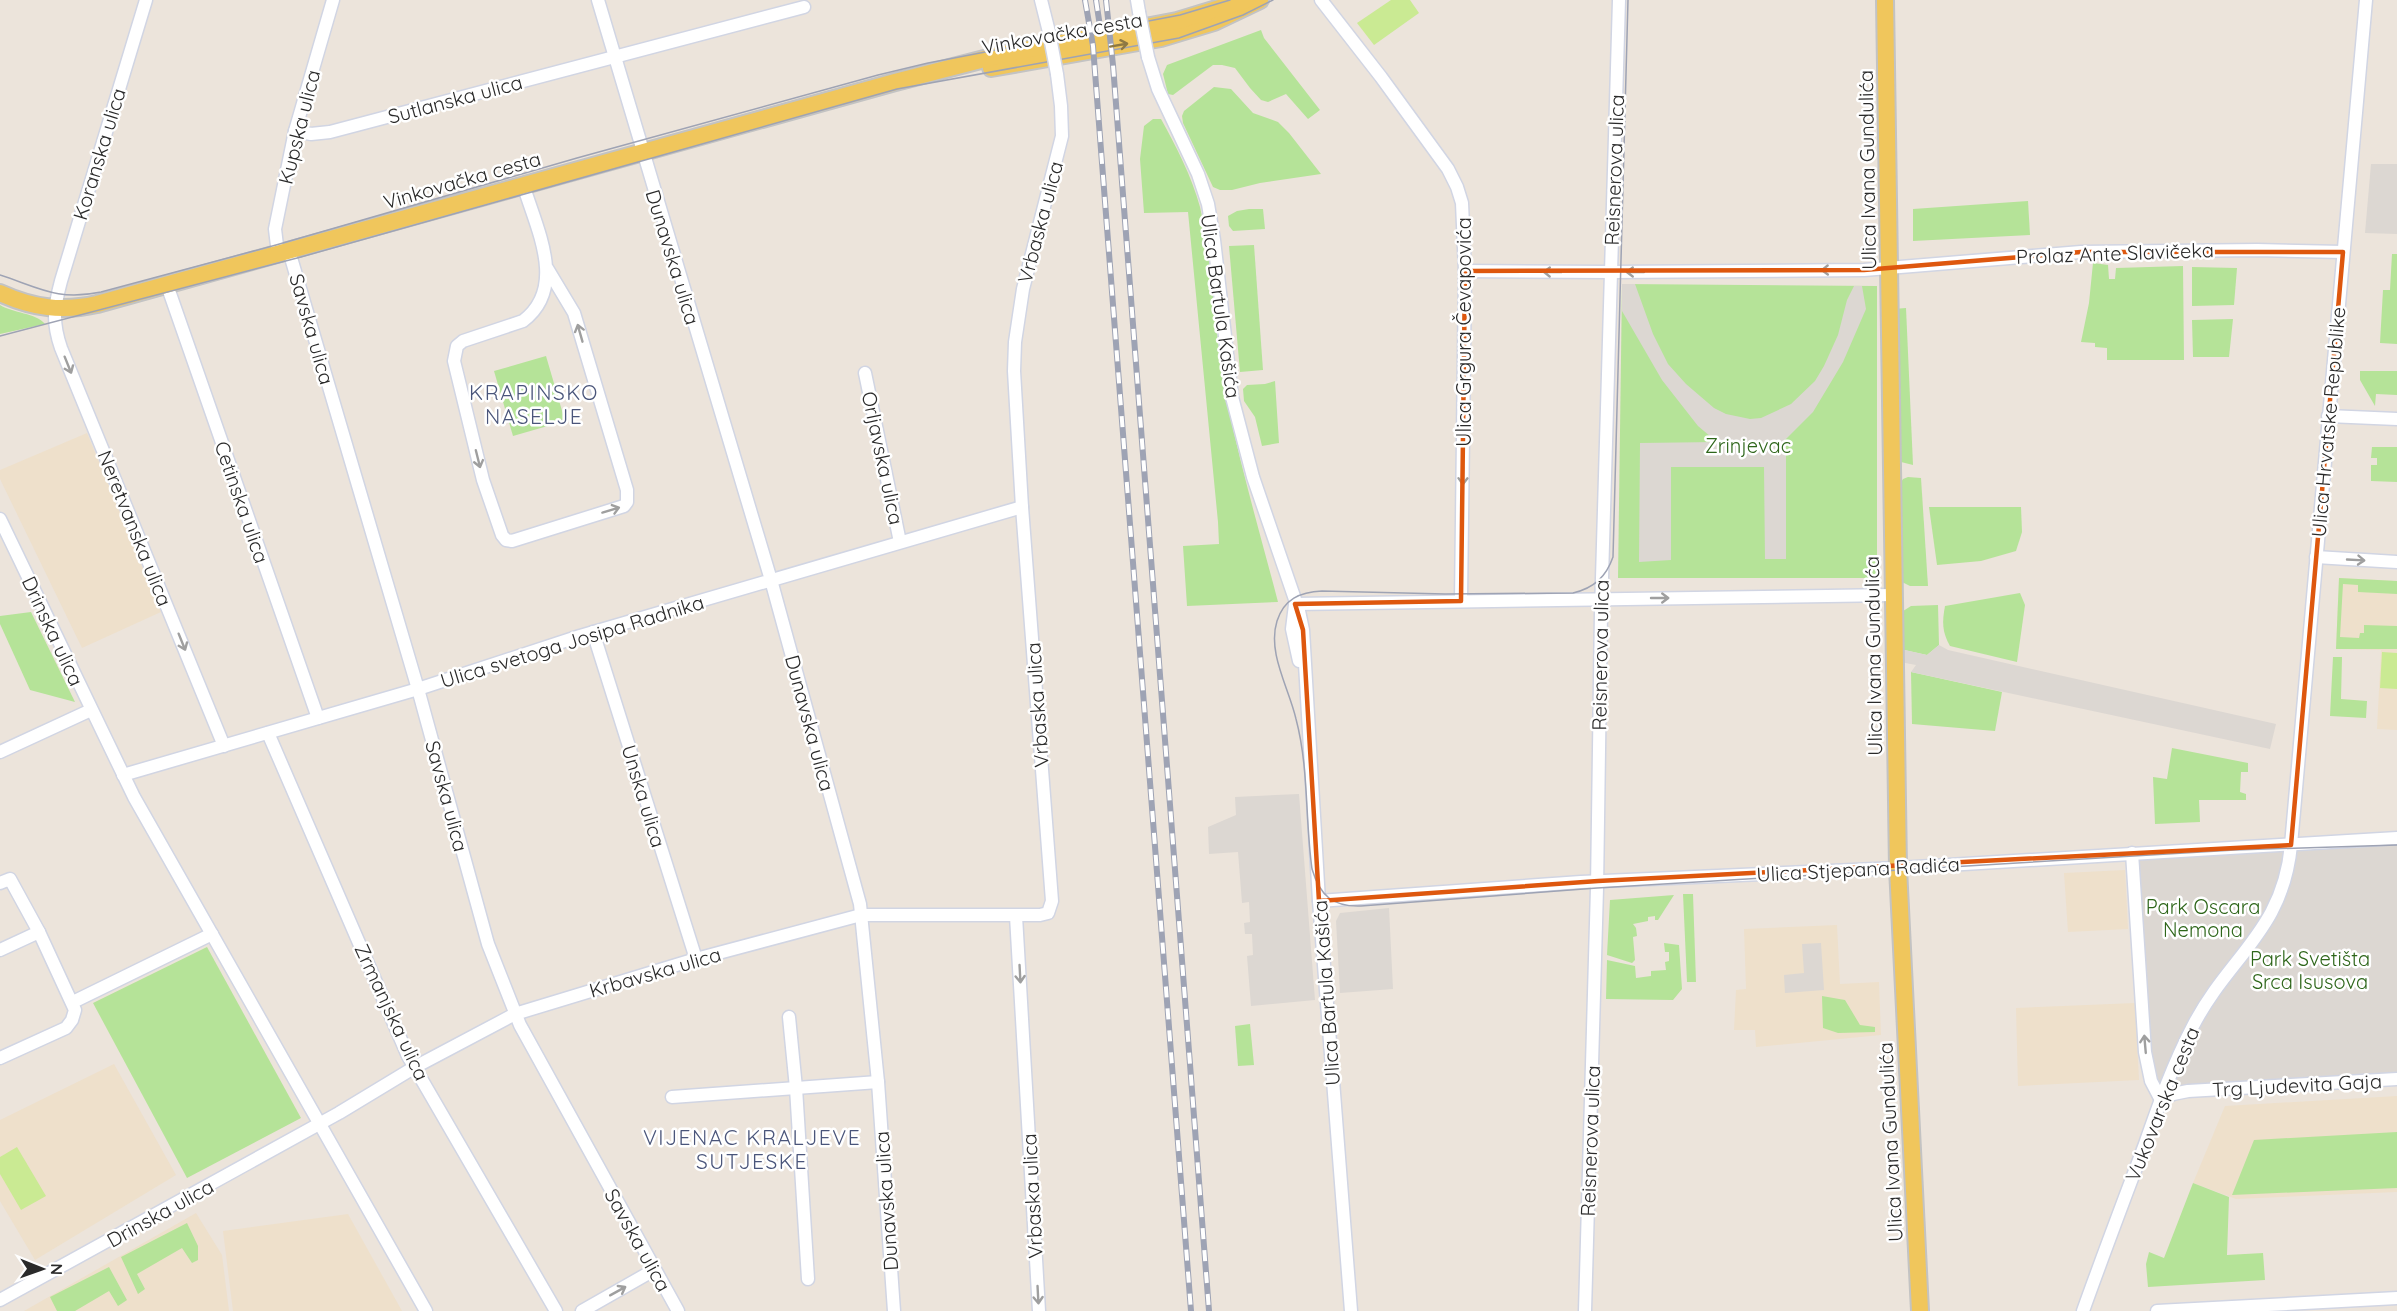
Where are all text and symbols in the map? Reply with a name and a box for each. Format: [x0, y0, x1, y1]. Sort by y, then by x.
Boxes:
street label: Vinkovačka cesta [980, 7, 1144, 59]
one-way arrow [1108, 40, 1128, 51]
street label: Kupska ulica [273, 67, 325, 187]
street label: Sutlanska ulica [385, 69, 525, 129]
street label: Ulica Ivana Gundulića [1853, 70, 1881, 270]
street label: Koranska ulica [67, 85, 131, 223]
street label: Reisnerova ulica [1599, 94, 1629, 246]
street label: Vinkovačka cesta [380, 146, 544, 214]
street label: Vrbaska ulica [1012, 158, 1068, 286]
street label: Dunavska ulica [641, 186, 705, 328]
street label: Ulica Bartula Kašića [1196, 212, 1246, 400]
street label: Ulica Grgura Čevapovića [1451, 217, 1476, 447]
street label: Prolaz Ante Slavičeka [2016, 237, 2214, 269]
one-way arrow [1821, 264, 1841, 276]
one-way arrow [1543, 266, 1563, 278]
one-way arrow [1626, 266, 1646, 278]
street label: Savska ulica [284, 271, 340, 387]
street label: Ulica Hrvatske Republike [2305, 306, 2351, 538]
one-way arrow [574, 324, 585, 343]
one-way arrow [63, 355, 74, 373]
district label: KRAPINSKO NASELJE [469, 379, 599, 429]
street label: Orljavska ulica [857, 389, 909, 527]
park label: Zrinjevac [1705, 433, 1791, 458]
street label: Cetinska ulica [209, 438, 275, 566]
street label: Neretvanska ulica [92, 446, 178, 610]
one-way arrow [472, 449, 484, 468]
one-way arrow [1457, 466, 1468, 486]
one-way arrow [601, 504, 620, 515]
one-way arrow [2346, 554, 2366, 565]
street label: Ulica Ivana Gundulića [1859, 556, 1887, 756]
street label: Drinska ulica [17, 572, 89, 690]
street label: Reisnerova ulica [1586, 579, 1614, 731]
street label: Ulica svetoga Josipa Radnika [437, 589, 707, 693]
one-way arrow [1649, 592, 1669, 604]
one-way arrow [177, 633, 188, 651]
street label: Vrbaska ulica [1020, 642, 1054, 768]
street label: Dunavska ulica [780, 652, 840, 794]
street label: Savska ulica [420, 738, 474, 854]
street label: Unska ulica [617, 742, 671, 850]
street label: Ulica Stjepana Radića [1756, 851, 1960, 887]
park label: Park Oscara Nemona [2146, 894, 2260, 942]
street label: Ulica Bartula Kašića [1307, 899, 1345, 1087]
street label: Zrmanjska ulica [349, 940, 435, 1084]
street label: Krbavska ulica [586, 941, 724, 1003]
park label: Park Svetišta Srca Isusova [2250, 946, 2370, 994]
one-way arrow [1014, 964, 1025, 984]
street label: Vukovarska cesta [2120, 1023, 2204, 1185]
one-way arrow [2139, 1035, 2150, 1055]
street label: Ulica Ivana Gundulića [1872, 1042, 1908, 1242]
street label: Reisnerova ulica [1575, 1065, 1605, 1217]
street label: Trg Ljudevita Gaja [2211, 1068, 2383, 1102]
district label: VIJENAC KRALJEVE SUTJESKE [643, 1124, 861, 1174]
street label: Dunavska ulica [869, 1130, 903, 1272]
street label: Vrbaska ulica [1016, 1133, 1048, 1259]
street label: Drinska ulica [102, 1173, 218, 1253]
street label: Savska ulica [599, 1184, 677, 1296]
north arrow [12, 1239, 72, 1299]
text: N [47, 1263, 67, 1275]
one-way arrow [1033, 1284, 1044, 1304]
one-way arrow [609, 1285, 626, 1297]

